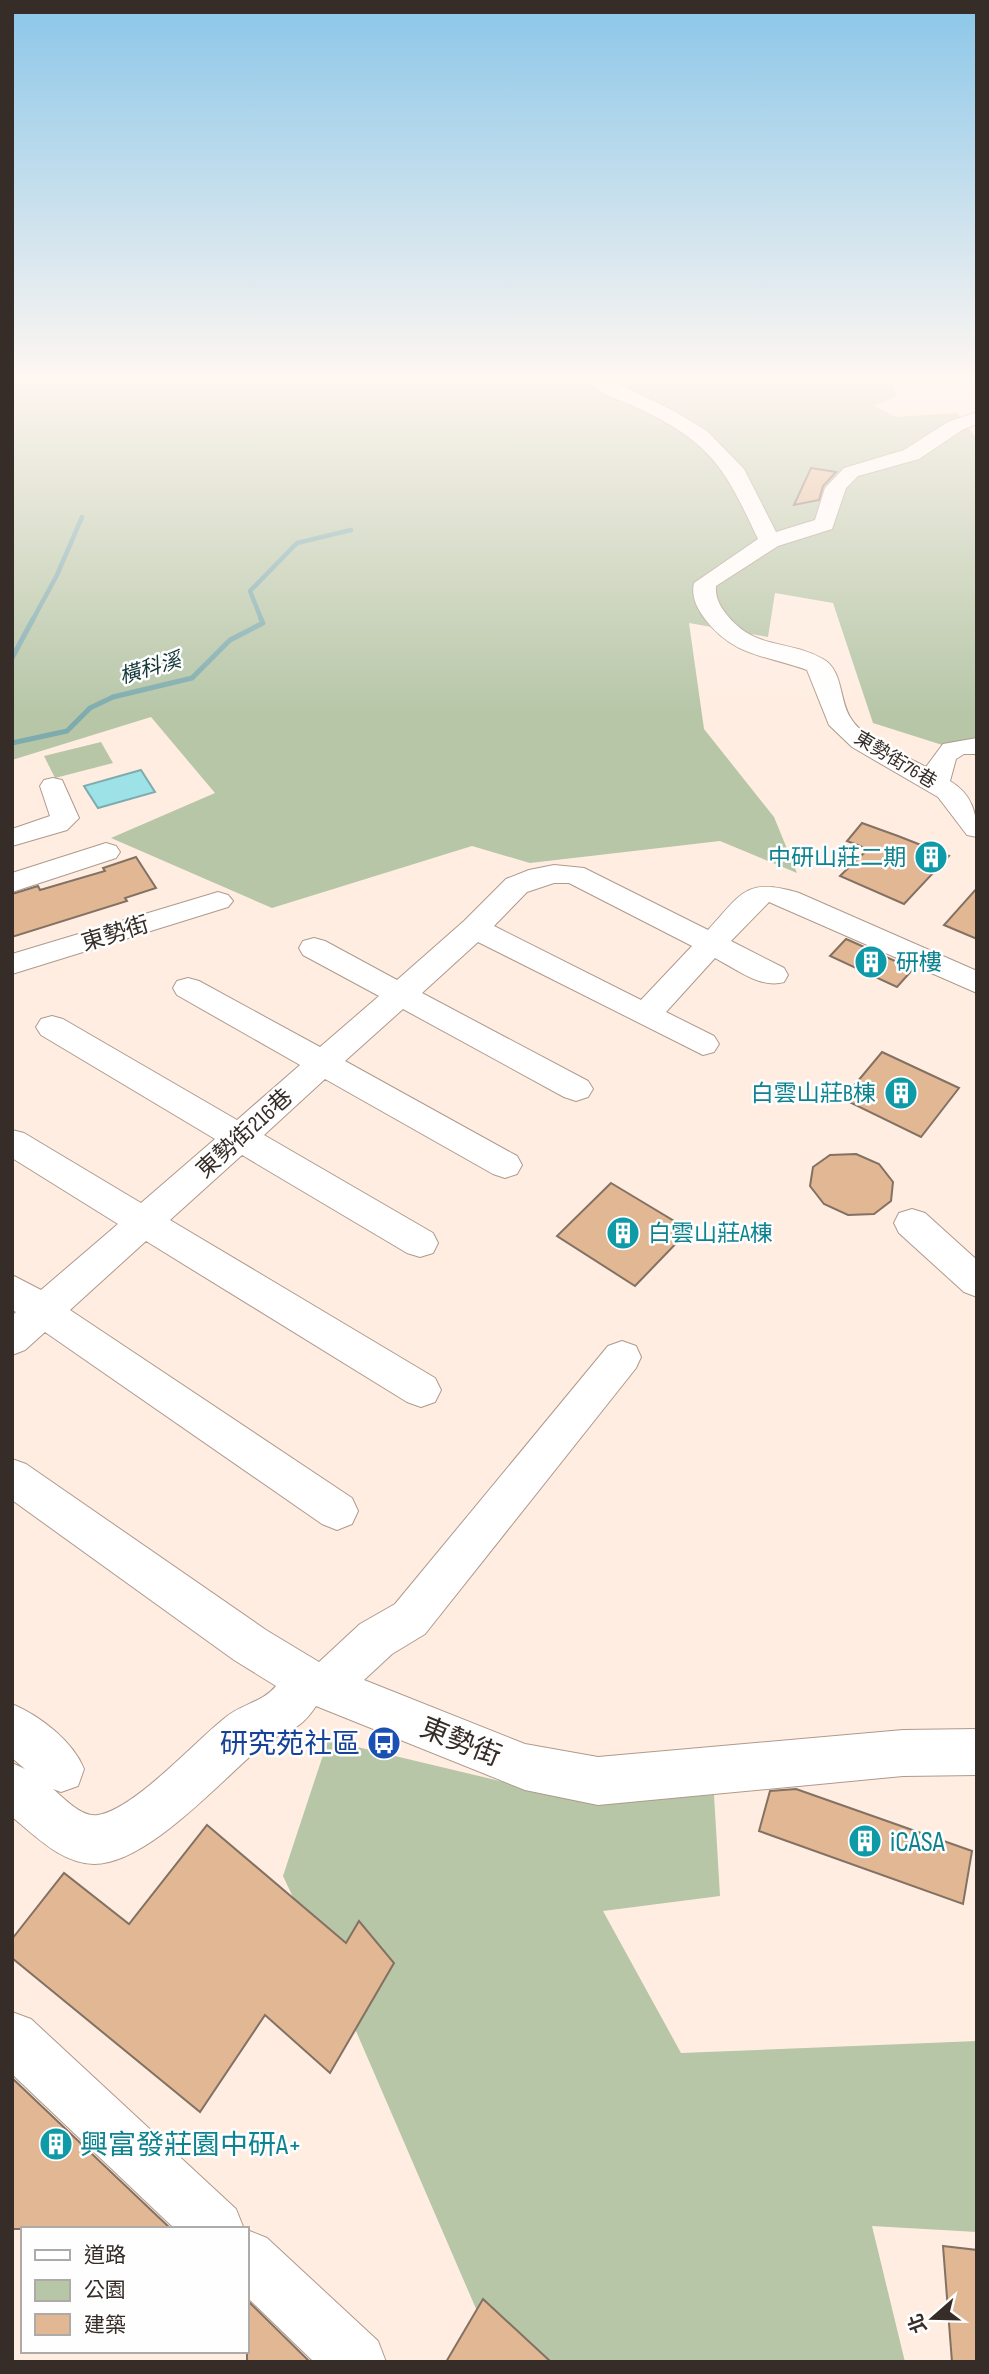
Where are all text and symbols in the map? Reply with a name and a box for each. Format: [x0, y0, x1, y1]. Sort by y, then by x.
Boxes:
water label: 橫科溪 [116, 647, 187, 689]
street label: 東勢街76巷 [850, 727, 941, 794]
building icon: 中研山莊二期 [912, 838, 950, 876]
place label: 中研山莊二期 [768, 844, 906, 872]
street label: 東勢街 [78, 910, 152, 957]
building icon: 研樓 [852, 943, 890, 981]
place label: 研樓 [896, 949, 942, 977]
building icon: 白雲山莊B棟 [882, 1074, 920, 1112]
place label: 白雲山莊B棟 [751, 1080, 876, 1108]
street label: 東勢街216巷 [191, 1083, 299, 1184]
building icon: 白雲山莊A棟 [604, 1214, 642, 1252]
place label: 白雲山莊A棟 [648, 1220, 773, 1248]
street label: 東勢街 [415, 1711, 506, 1773]
bus stop icon: 研究苑社區 [365, 1724, 403, 1762]
place label: 研究苑社區 [220, 1728, 360, 1761]
building icon: iCASA [846, 1822, 884, 1860]
place label: iCASA [890, 1826, 946, 1859]
building icon: 興富發莊園中研A+ [37, 2125, 75, 2163]
place label: 興富發莊園中研A+ [80, 2129, 302, 2162]
legend [21, 2227, 248, 2353]
text: 道路 [84, 2243, 126, 2268]
text: 公園 [84, 2278, 126, 2303]
north arrow [898, 2283, 968, 2353]
text: 北 [904, 2310, 932, 2336]
text: 建築 [84, 2313, 126, 2338]

